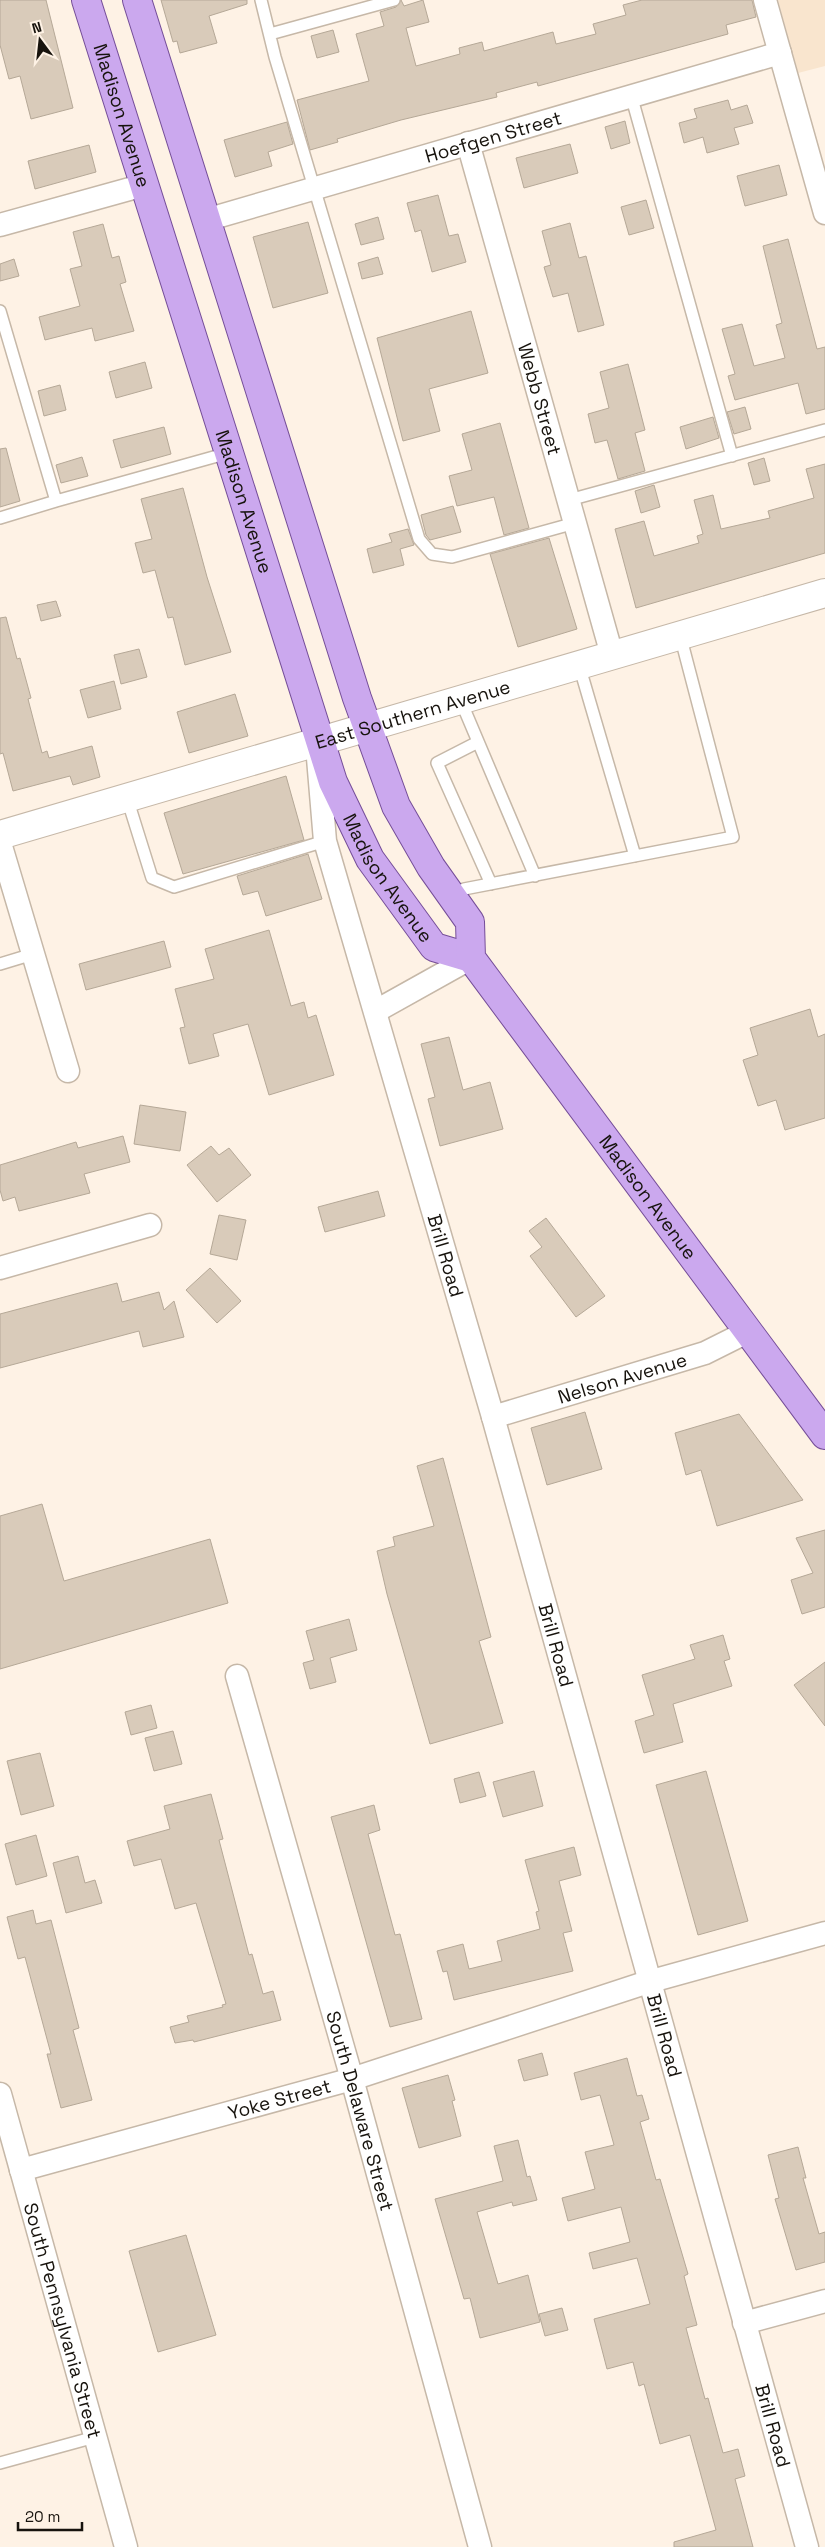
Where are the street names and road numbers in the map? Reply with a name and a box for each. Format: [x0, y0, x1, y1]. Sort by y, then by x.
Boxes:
street label: Madison Avenue [88, 40, 157, 190]
street label: Hoefgen Street [422, 105, 564, 168]
street label: Webb Street [512, 340, 568, 458]
street label: Madison Avenue [210, 427, 279, 576]
street label: East Southern Avenue [312, 674, 513, 754]
street label: Madison Avenue [337, 809, 439, 947]
street label: Madison Avenue [594, 1130, 703, 1264]
street label: Brill Road [422, 1211, 470, 1300]
street label: Nelson Avenue [555, 1347, 690, 1409]
street label: Brill Road [533, 1601, 580, 1689]
street label: Brill Road [641, 1991, 688, 2080]
street label: South Delaware Street [321, 2008, 400, 2214]
street label: Yoke Street [225, 2073, 334, 2125]
street label: South Pennsylvania Street [18, 2200, 108, 2441]
street label: Brill Road [750, 2381, 797, 2470]

